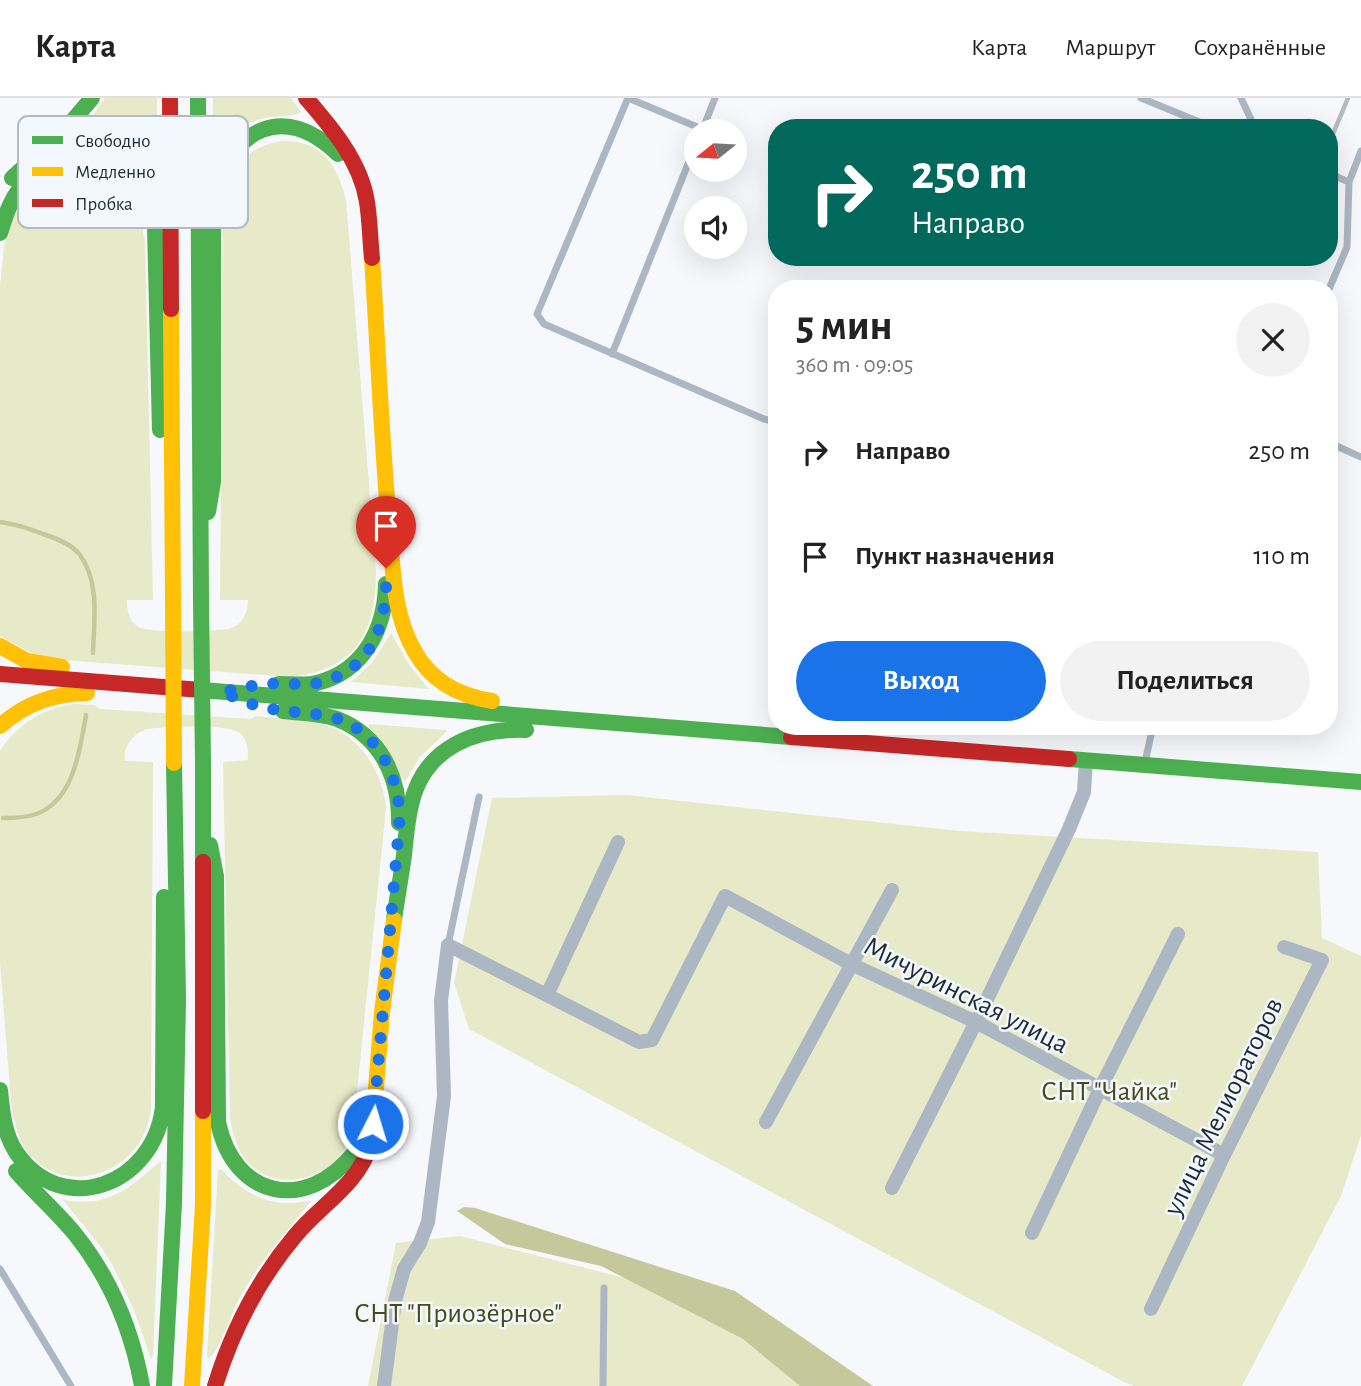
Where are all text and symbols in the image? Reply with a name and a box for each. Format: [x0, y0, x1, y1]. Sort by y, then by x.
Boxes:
text: Карта [35, 31, 116, 64]
text: Карта [971, 36, 1027, 60]
text: Маршрут [1065, 36, 1155, 60]
text: Сохранённые [1193, 36, 1326, 60]
legend [18, 116, 248, 228]
north arrow [684, 119, 747, 182]
map controls [684, 119, 747, 259]
text: Свободно [75, 132, 151, 151]
icon: right [796, 147, 887, 238]
text: 250 m [911, 149, 1028, 198]
text: Медленно [75, 163, 155, 182]
text: Пробка [75, 195, 133, 214]
button: sound [684, 196, 747, 259]
text: Направо [911, 207, 1025, 239]
button: close [1236, 303, 1310, 377]
text: 5 мин [796, 305, 893, 347]
text: 360 m · 09:05 [796, 354, 913, 377]
icon: right [796, 433, 834, 471]
text: Направо [855, 438, 950, 464]
text: 250 m [1248, 438, 1310, 464]
pin [356, 496, 416, 568]
icon: arrive [367, 507, 405, 545]
icon: arrive [796, 538, 834, 576]
text: Пункт назначения [855, 543, 1055, 569]
text: 110 m [1253, 543, 1310, 569]
button: Выход [796, 641, 1046, 721]
button: Поделиться [1060, 641, 1310, 721]
street label: Мичуринская улица [859, 932, 1073, 1060]
street label: улица Мелиораторов [1159, 994, 1289, 1221]
park label: СНТ "Чайка" [1041, 1078, 1177, 1106]
position arrow [336, 1087, 410, 1161]
park label: СНТ "Приозёрное" [354, 1300, 562, 1328]

